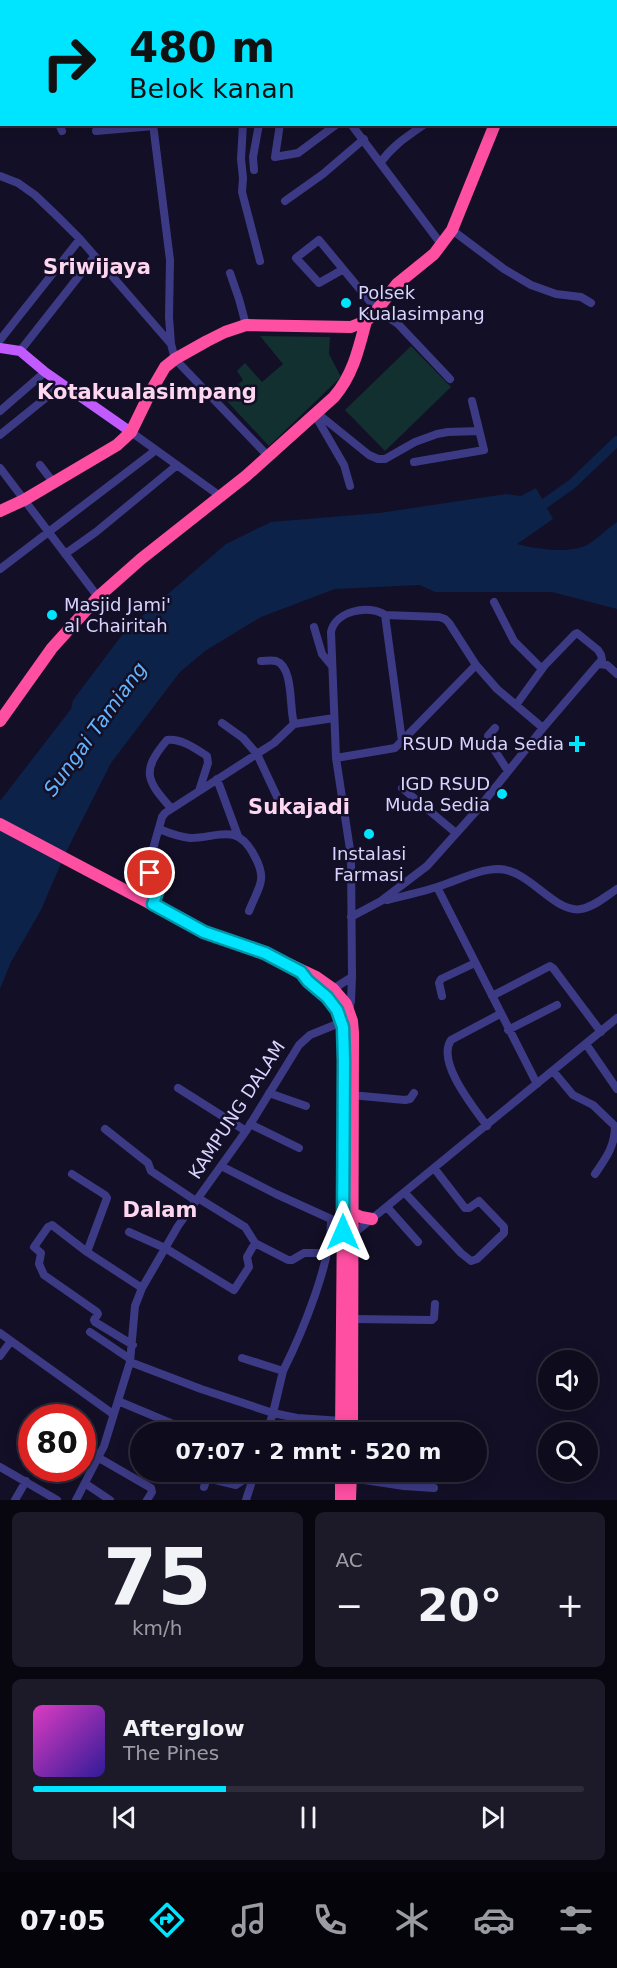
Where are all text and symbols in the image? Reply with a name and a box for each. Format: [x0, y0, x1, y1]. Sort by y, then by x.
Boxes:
text: 480 m [129, 23, 275, 72]
icon: right [30, 24, 108, 102]
text: Belok kanan [129, 73, 295, 104]
district label: Sriwijaya [43, 255, 151, 279]
place label: Polsek Kualasimpang [358, 282, 485, 324]
marker: Polsek Kualasimpang [339, 296, 353, 310]
district label: Kotakualasimpang [37, 380, 257, 404]
place label: Masjid Jami' al Chairitah [64, 594, 171, 636]
marker: Masjid Jami' al Chairitah [45, 608, 59, 622]
water label: Sungai Tamiang [38, 657, 152, 801]
place label: RSUD Muda Sedia [402, 733, 564, 754]
marker: RSUD Muda Sedia [568, 735, 586, 753]
place label: IGD RSUD Muda Sedia [385, 773, 490, 815]
marker: IGD RSUD Muda Sedia [495, 787, 509, 801]
district label: Sukajadi [248, 795, 350, 819]
marker: Instalasi Farmasi [362, 827, 376, 841]
place label: Instalasi Farmasi [332, 843, 406, 885]
pin [124, 847, 175, 898]
icon: arrive [133, 856, 166, 889]
street label: KAMPUNG DALAM [184, 1037, 289, 1183]
district label: Dalam [123, 1198, 197, 1222]
position arrow [311, 1200, 375, 1264]
map controls [538, 1350, 598, 1482]
button: sound [538, 1350, 598, 1410]
speed limit sign: 80 [18, 1404, 96, 1482]
button: search [538, 1422, 598, 1482]
text: 07:07 · 2 mnt · 520 m [176, 1439, 441, 1464]
text: 75 [103, 1532, 212, 1622]
text: AC [336, 1548, 363, 1572]
text: 20° [417, 1579, 502, 1632]
text: − [336, 1586, 363, 1625]
text: + [556, 1586, 584, 1625]
text: km/h [132, 1616, 182, 1640]
text: Afterglow [123, 1716, 245, 1741]
text: The Pines [123, 1741, 219, 1765]
icon: previous [108, 1801, 141, 1834]
icon: pause [292, 1801, 325, 1834]
icon: next [476, 1801, 509, 1834]
icon: directions [146, 1899, 188, 1941]
icon: music [228, 1899, 270, 1941]
icon: phone [309, 1899, 351, 1941]
icon: climate [391, 1899, 433, 1941]
icon: car [473, 1899, 515, 1941]
icon: filters [555, 1899, 597, 1941]
text: 07:05 [20, 1905, 106, 1936]

